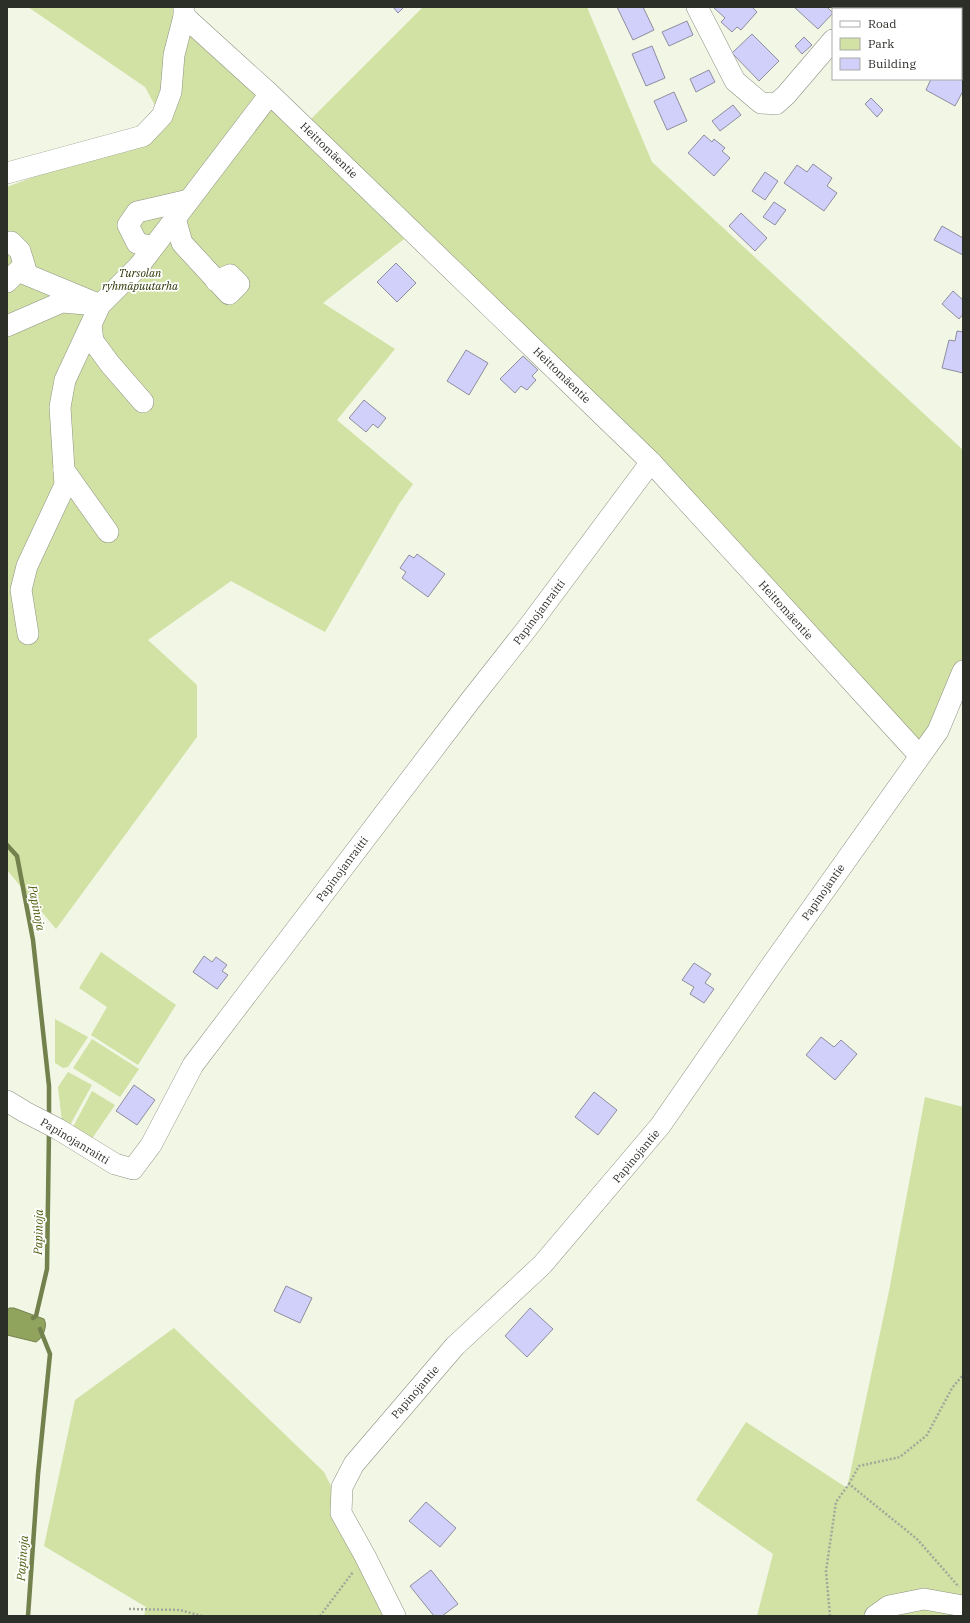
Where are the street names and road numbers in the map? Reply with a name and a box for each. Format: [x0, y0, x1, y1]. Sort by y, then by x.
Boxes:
street label: Heittomäentie [297, 119, 361, 181]
street label: Heittomäentie [530, 344, 594, 406]
street label: Papinojanraitti [510, 576, 568, 647]
street label: Heittomäentie [756, 578, 816, 642]
street label: Papinojanraitti [313, 833, 371, 904]
street label: Papinojantie [798, 861, 848, 923]
street label: Papinojanraitti [38, 1115, 112, 1167]
street label: Papinojantie [609, 1126, 663, 1186]
street label: Papinojantie [388, 1363, 442, 1421]

